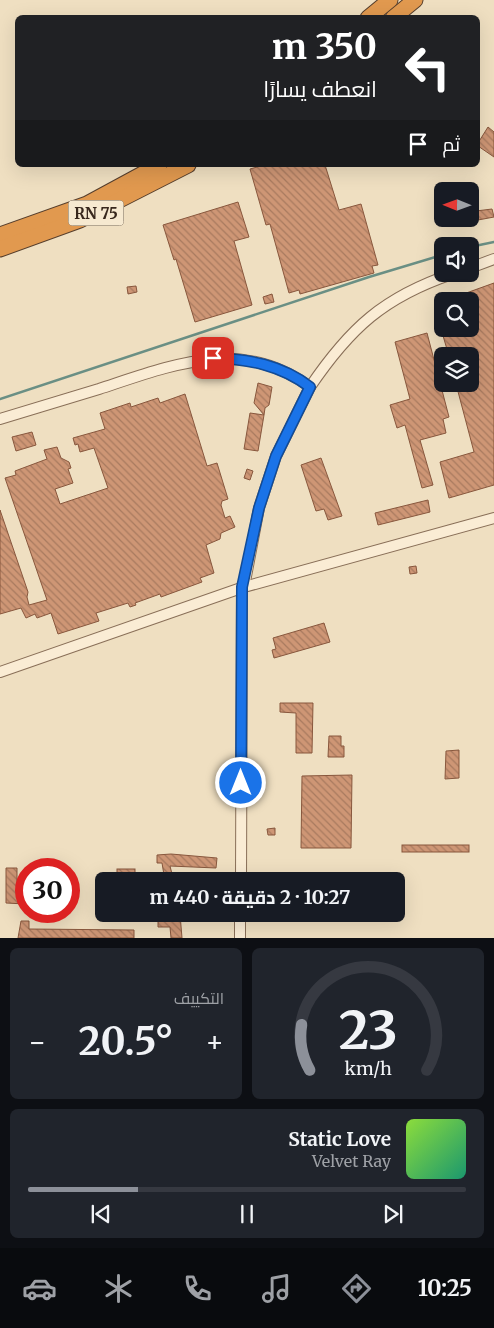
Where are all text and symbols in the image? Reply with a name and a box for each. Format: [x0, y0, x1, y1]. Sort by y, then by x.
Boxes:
text: 350 m [272, 25, 377, 69]
icon: left [395, 35, 460, 100]
text: انعطف يسارًا [263, 75, 377, 103]
icon: arrive [404, 130, 432, 158]
text: ثم [442, 132, 460, 156]
north arrow [434, 182, 479, 228]
map controls [434, 182, 479, 392]
road number: RN 75 [68, 200, 124, 226]
button: sound [434, 237, 479, 282]
button: search [434, 292, 479, 337]
pin [192, 337, 234, 379]
icon: arrive [199, 344, 227, 372]
button: layers [434, 347, 479, 392]
position arrow [214, 756, 266, 808]
speed limit sign: 30 [15, 858, 80, 923]
text: 10:27 · 2 دقيقة · 440 m [150, 885, 350, 909]
text: التكييف [174, 988, 224, 1008]
text: 23 [338, 998, 398, 1063]
text: 20.5° [79, 1018, 173, 1065]
text: − [28, 1024, 47, 1060]
text: + [205, 1024, 224, 1060]
text: km/h [344, 1057, 392, 1080]
text: Static Love [288, 1127, 391, 1151]
text: Velvet Ray [312, 1151, 391, 1171]
icon: previous [87, 1200, 115, 1228]
icon: pause [233, 1200, 261, 1228]
icon: next [379, 1200, 407, 1228]
icon: car [22, 1271, 57, 1306]
icon: climate [101, 1271, 136, 1306]
icon: phone [180, 1271, 215, 1306]
icon: music [259, 1271, 294, 1306]
icon: directions [339, 1271, 374, 1306]
text: 10:25 [418, 1274, 472, 1302]

